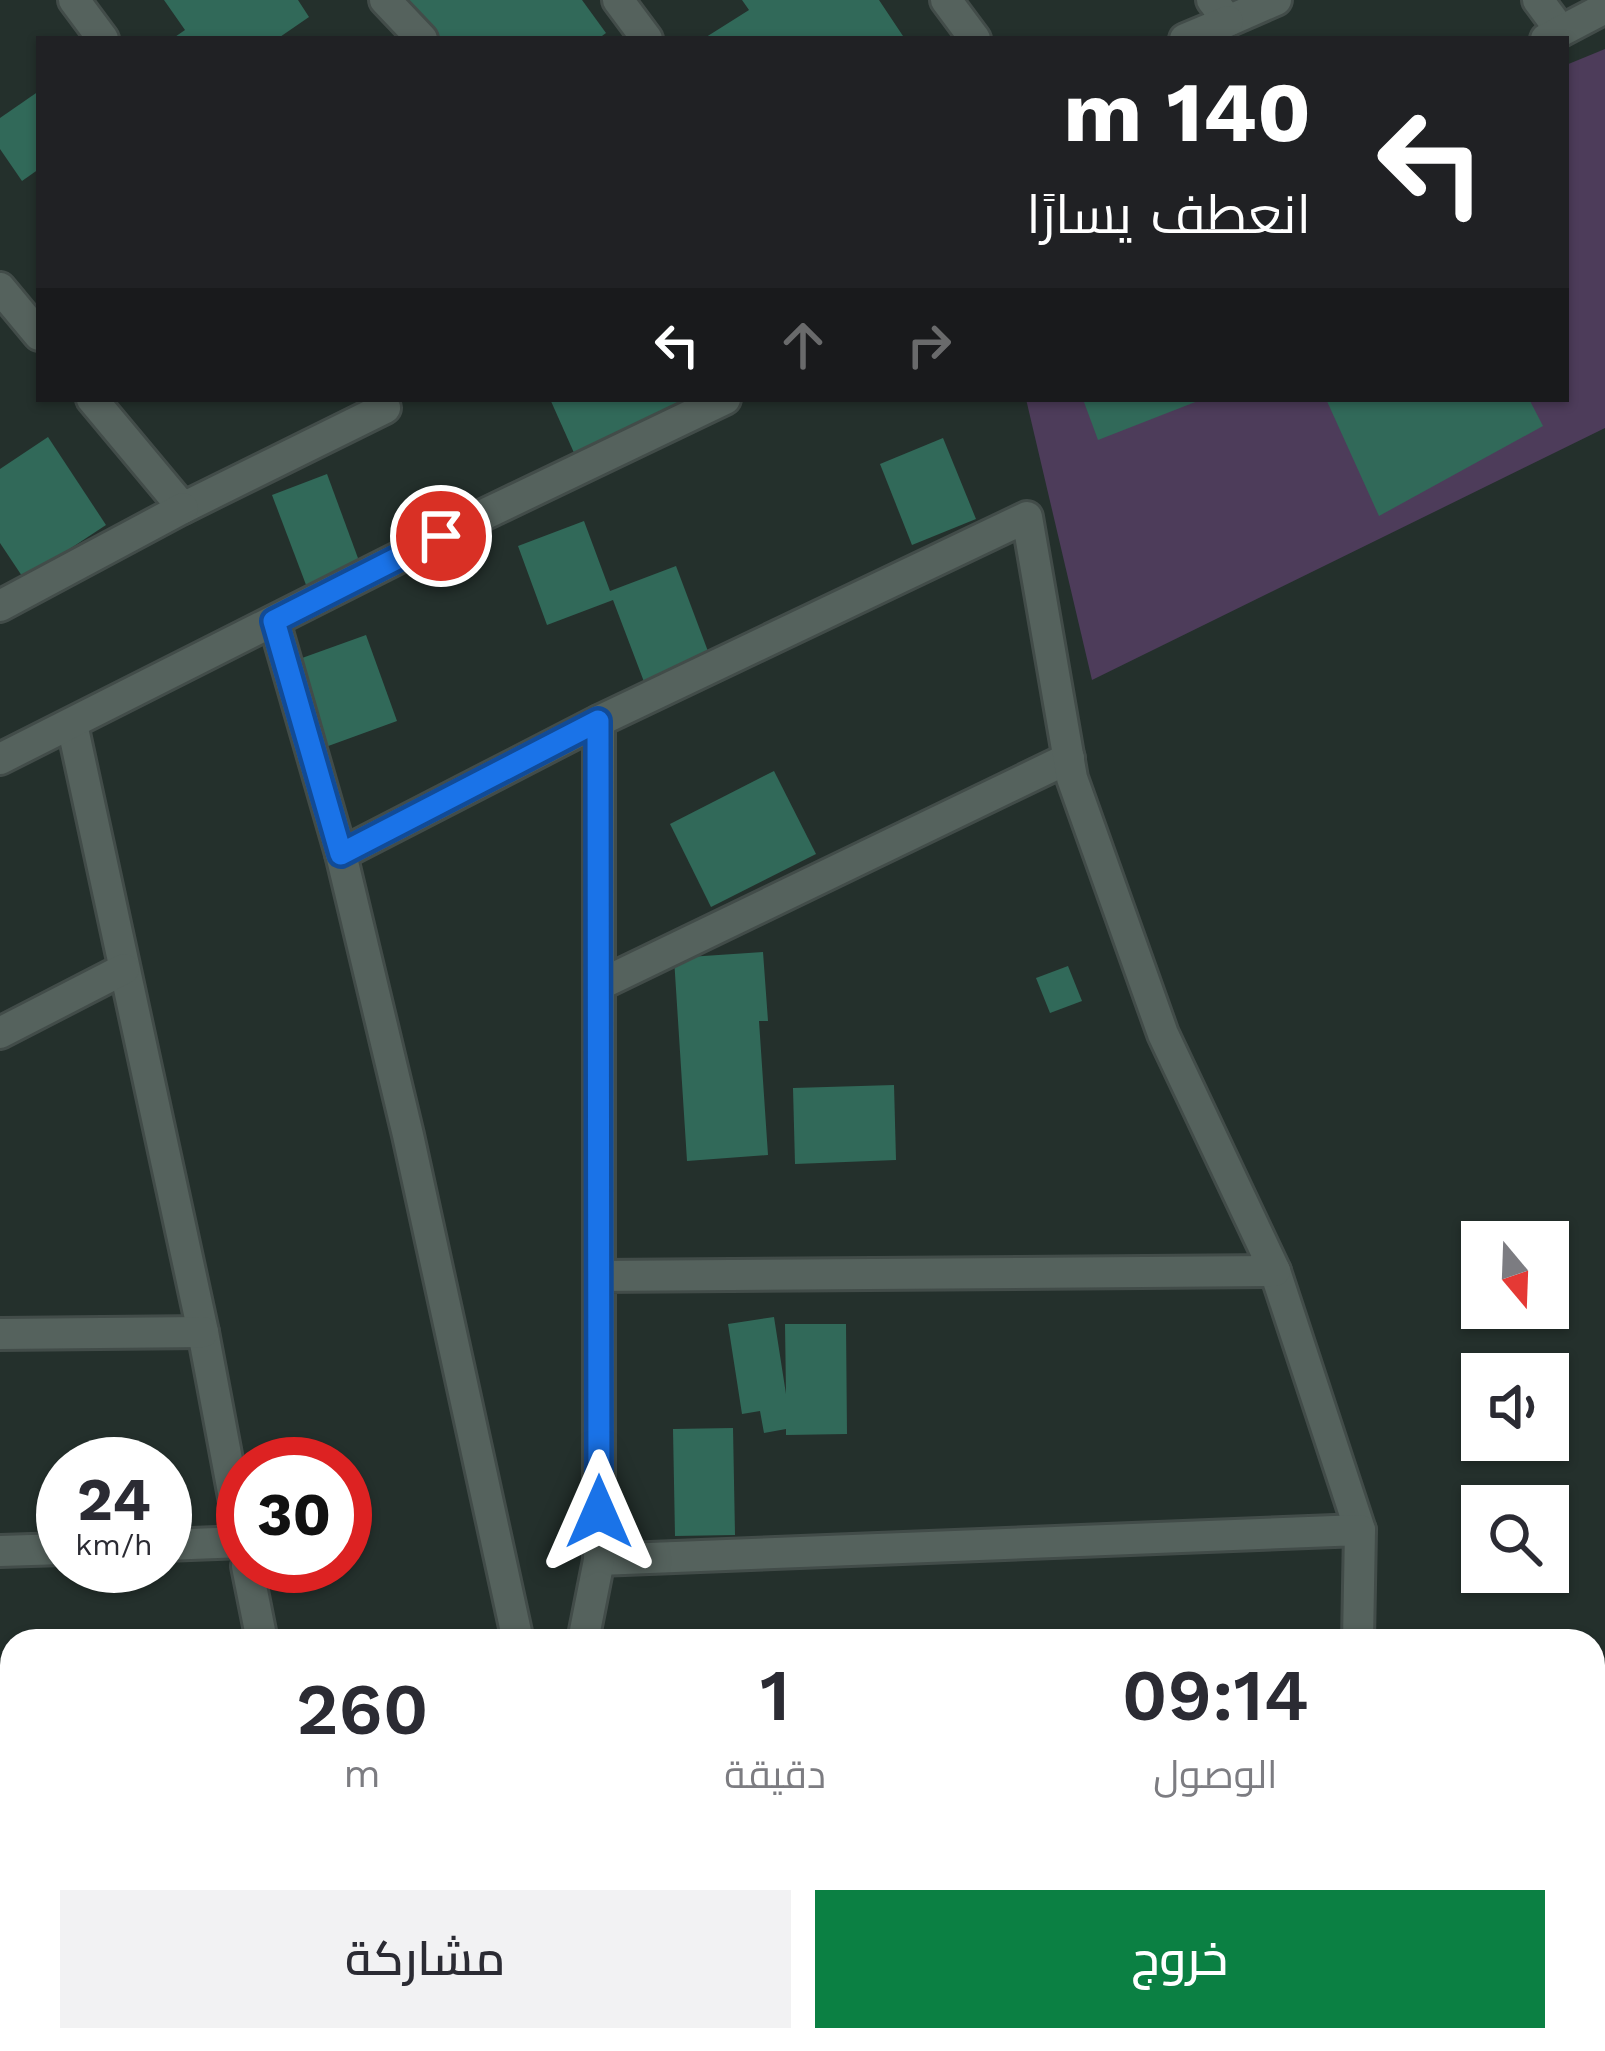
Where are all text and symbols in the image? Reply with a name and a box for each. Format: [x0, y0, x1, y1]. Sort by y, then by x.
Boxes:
text: 140 m [1063, 63, 1311, 161]
icon: left [1353, 84, 1509, 240]
text: انعطف يسارًا [1026, 183, 1311, 246]
icon: left [644, 312, 710, 378]
icon: ahead [770, 312, 836, 378]
icon: right [896, 312, 962, 378]
pin [390, 485, 492, 587]
icon: arrive [408, 503, 474, 569]
north arrow [1461, 1221, 1569, 1329]
map controls [1461, 1221, 1569, 1593]
button: sound [1461, 1353, 1569, 1461]
speed limit sign: 30 [216, 1437, 372, 1593]
position arrow [536, 1449, 662, 1575]
text: 24 [77, 1464, 151, 1535]
button: search [1461, 1485, 1569, 1593]
text: km/h [75, 1527, 153, 1562]
text: 1 [760, 1653, 790, 1737]
text: 09:14 [1122, 1653, 1309, 1737]
text: 260 [296, 1667, 428, 1751]
text: m [344, 1751, 381, 1796]
text: دقيقة [724, 1752, 826, 1797]
text: الوصول [1153, 1752, 1278, 1797]
button: مشاركة [60, 1890, 791, 2028]
button: خروج [815, 1890, 1545, 2028]

